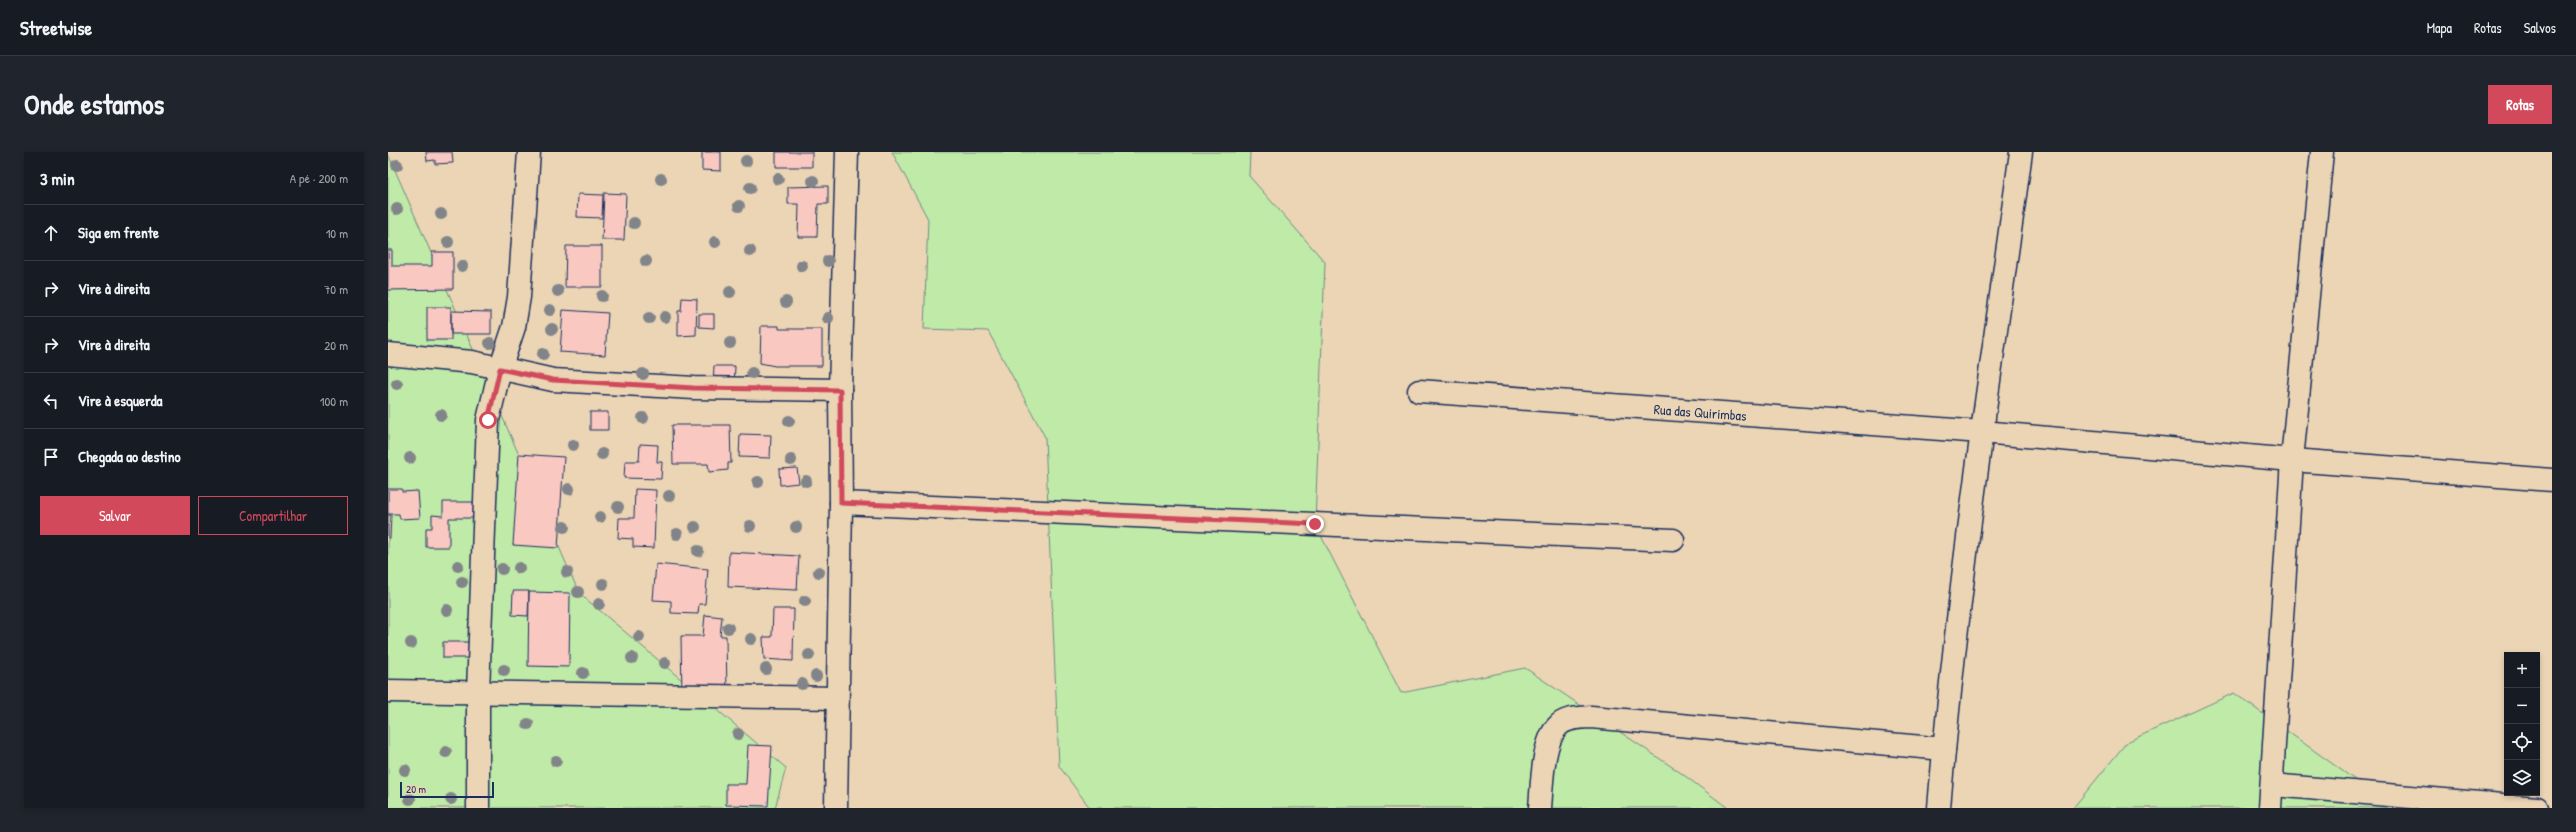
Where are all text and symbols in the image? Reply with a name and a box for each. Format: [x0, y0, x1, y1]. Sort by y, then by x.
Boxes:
text: Streetwise [20, 15, 92, 41]
text: Mapa [2427, 18, 2452, 37]
text: Rotas [2474, 18, 2502, 37]
text: Salvos [2524, 18, 2556, 37]
text: Onde estamos [24, 85, 164, 123]
button: Rotas [2488, 85, 2552, 124]
text: 3 min [40, 167, 75, 190]
text: A pé · 200 m [290, 169, 348, 187]
icon: ahead [40, 222, 62, 244]
text: Siga em frente [78, 222, 159, 243]
text: 10 m [326, 224, 348, 242]
icon: right [40, 278, 62, 300]
text: Vire à direita [78, 278, 150, 299]
text: 70 m [324, 280, 348, 298]
icon: right [40, 334, 62, 356]
text: Vire à direita [78, 334, 150, 355]
text: 20 m [324, 336, 348, 354]
icon: left [40, 390, 62, 412]
text: Vire à esquerda [78, 390, 162, 411]
text: 100 m [320, 392, 348, 410]
street label: Rua das Quirimbas [1653, 399, 1747, 424]
route start [479, 411, 497, 429]
icon: arrive [40, 446, 62, 468]
text: Chegada ao destino [78, 446, 181, 467]
button: Salvar [40, 496, 190, 535]
button: Compartilhar [198, 496, 348, 535]
route end [1306, 515, 1324, 533]
map controls [2504, 652, 2540, 796]
button: + [2504, 652, 2540, 688]
button: − [2504, 688, 2540, 724]
button: locate [2504, 724, 2540, 760]
button: layers [2504, 760, 2540, 796]
scale bar [400, 780, 494, 799]
text: 20 m [406, 782, 426, 796]

